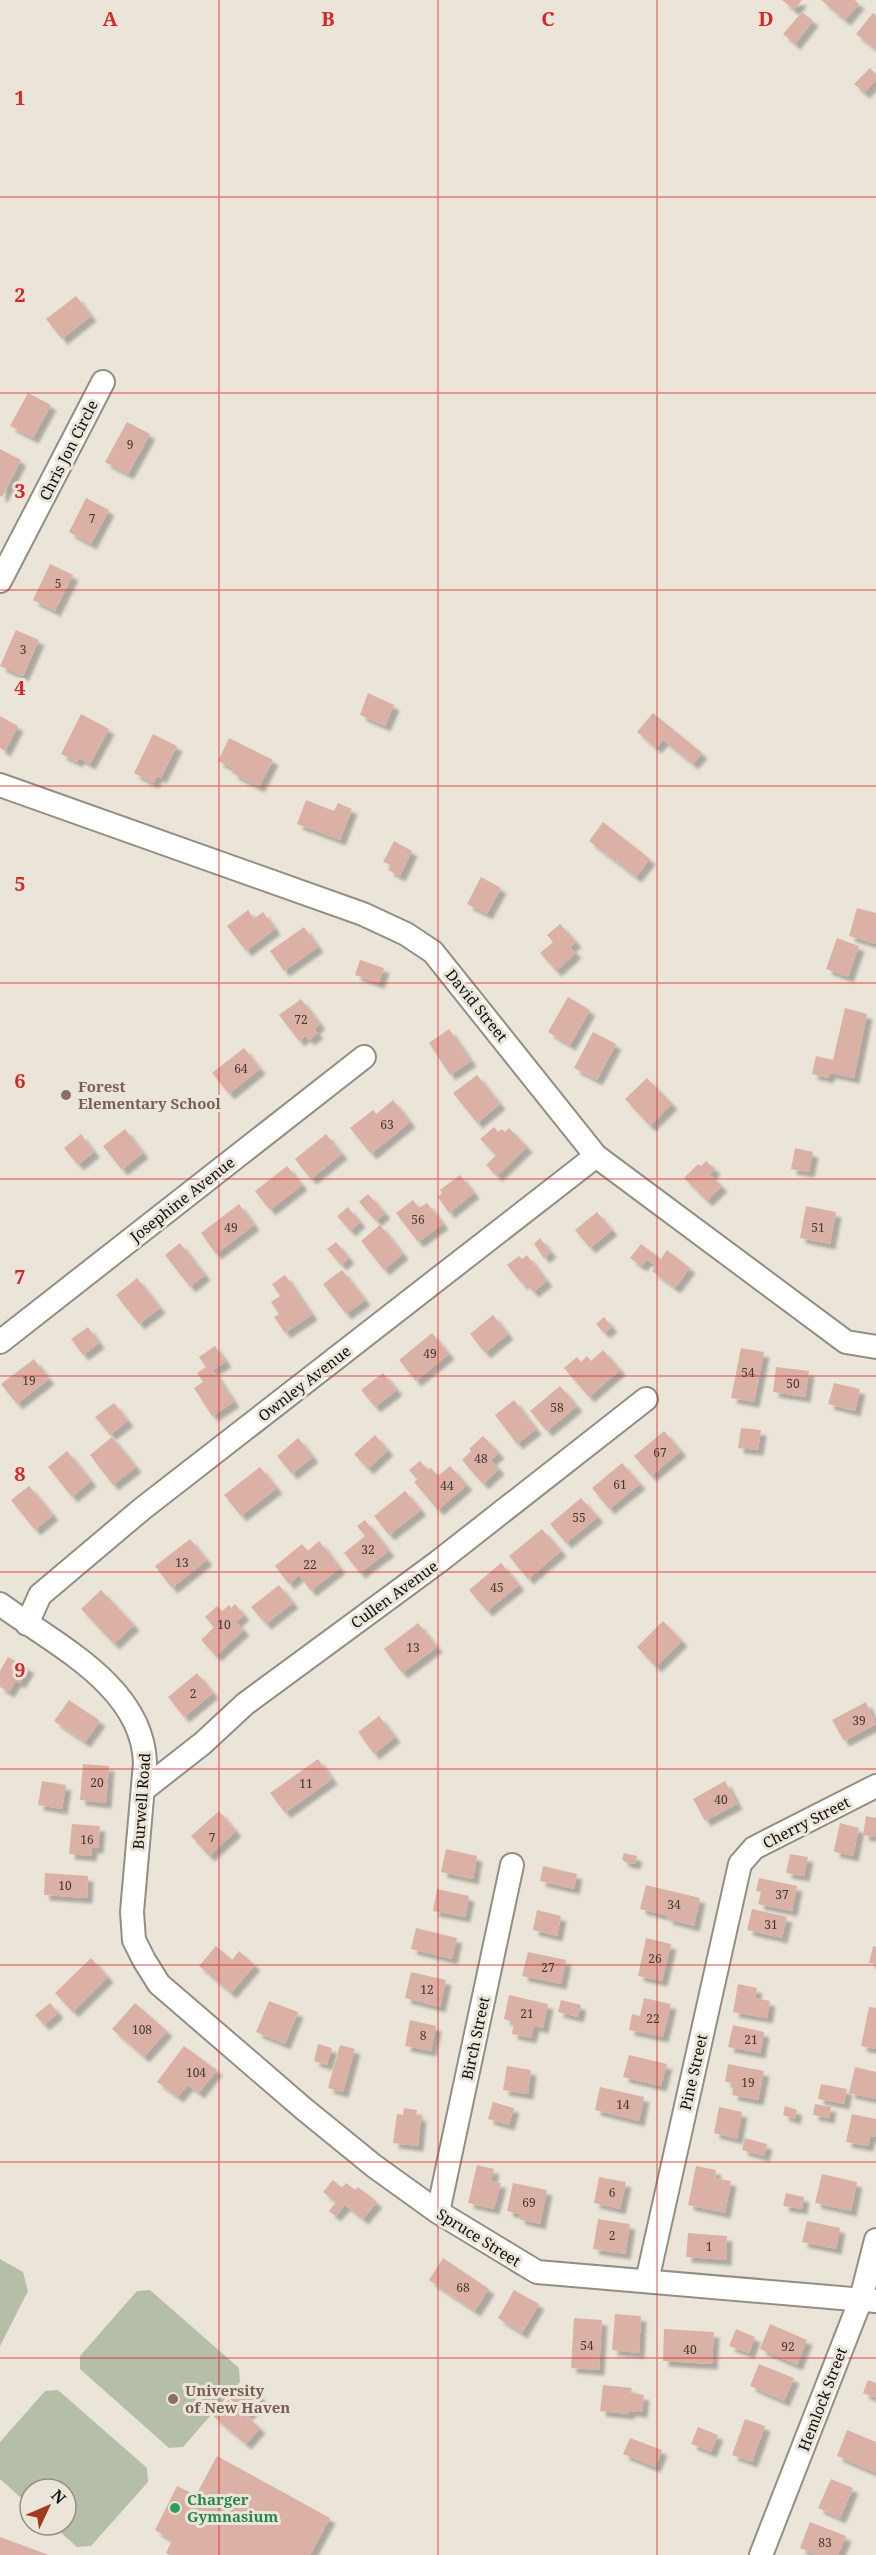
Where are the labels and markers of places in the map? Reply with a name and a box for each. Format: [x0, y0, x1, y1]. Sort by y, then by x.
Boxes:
place label: Forest Elementary School [78, 1076, 222, 1113]
marker: Forest Elementary School [59, 1088, 73, 1102]
place label: University of New Haven [185, 2380, 290, 2417]
marker: University of New Haven [166, 2392, 180, 2406]
place label: Charger Gymnasium [187, 2489, 279, 2526]
marker: Charger Gymnasium [168, 2501, 182, 2515]

